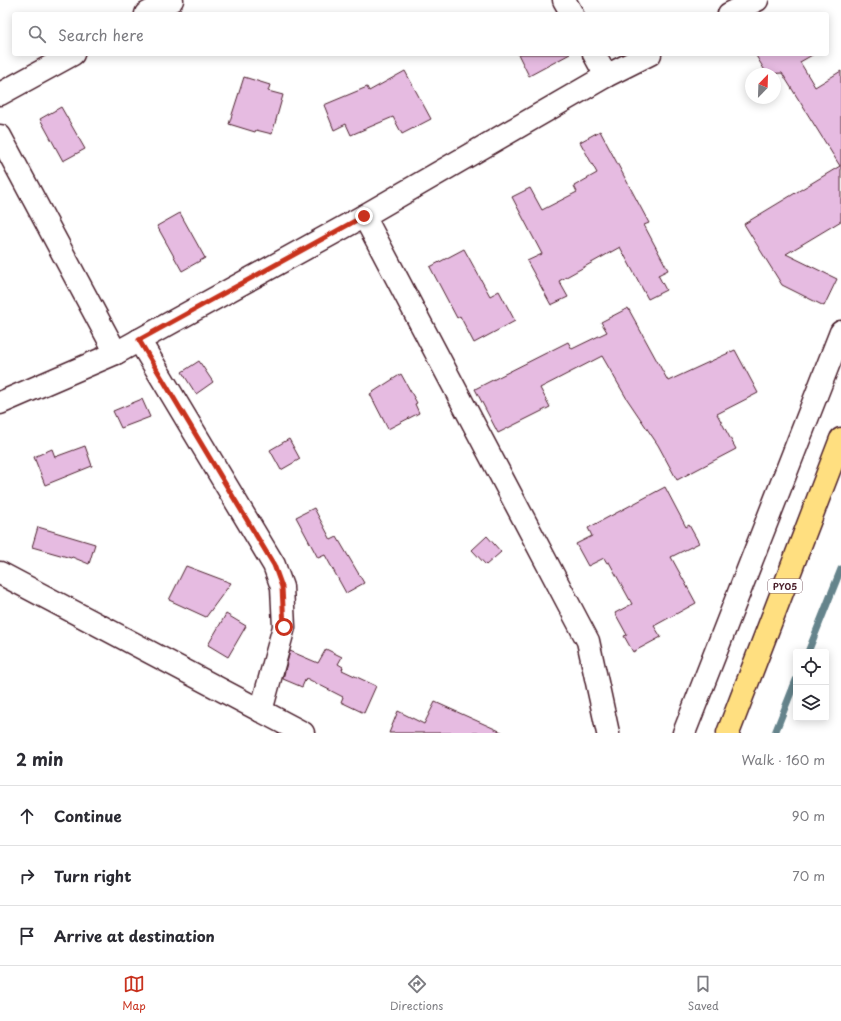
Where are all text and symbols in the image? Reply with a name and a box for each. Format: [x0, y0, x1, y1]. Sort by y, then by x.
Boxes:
search box [12, 12, 829, 56]
icon: search [26, 23, 48, 45]
text: Search here [58, 23, 144, 46]
north arrow [745, 68, 781, 104]
route end [355, 207, 373, 225]
road number: PY05 [768, 579, 802, 593]
route start [275, 618, 293, 636]
map controls [793, 649, 829, 721]
button: locate [793, 649, 829, 685]
button: layers [793, 685, 829, 721]
text: 2 min [16, 746, 63, 772]
text: Walk · 160 m [742, 750, 825, 769]
text: Continue [54, 804, 122, 827]
icon: ahead [16, 805, 38, 827]
text: 90 m [792, 806, 825, 825]
text: Turn right [54, 864, 131, 887]
icon: right [16, 865, 38, 887]
text: 70 m [792, 866, 825, 885]
text: Arrive at destination [54, 924, 215, 947]
icon: arrive [16, 925, 38, 947]
tab: Map [122, 973, 146, 1014]
tab: Directions [390, 973, 443, 1014]
tab: Saved [688, 973, 719, 1014]

